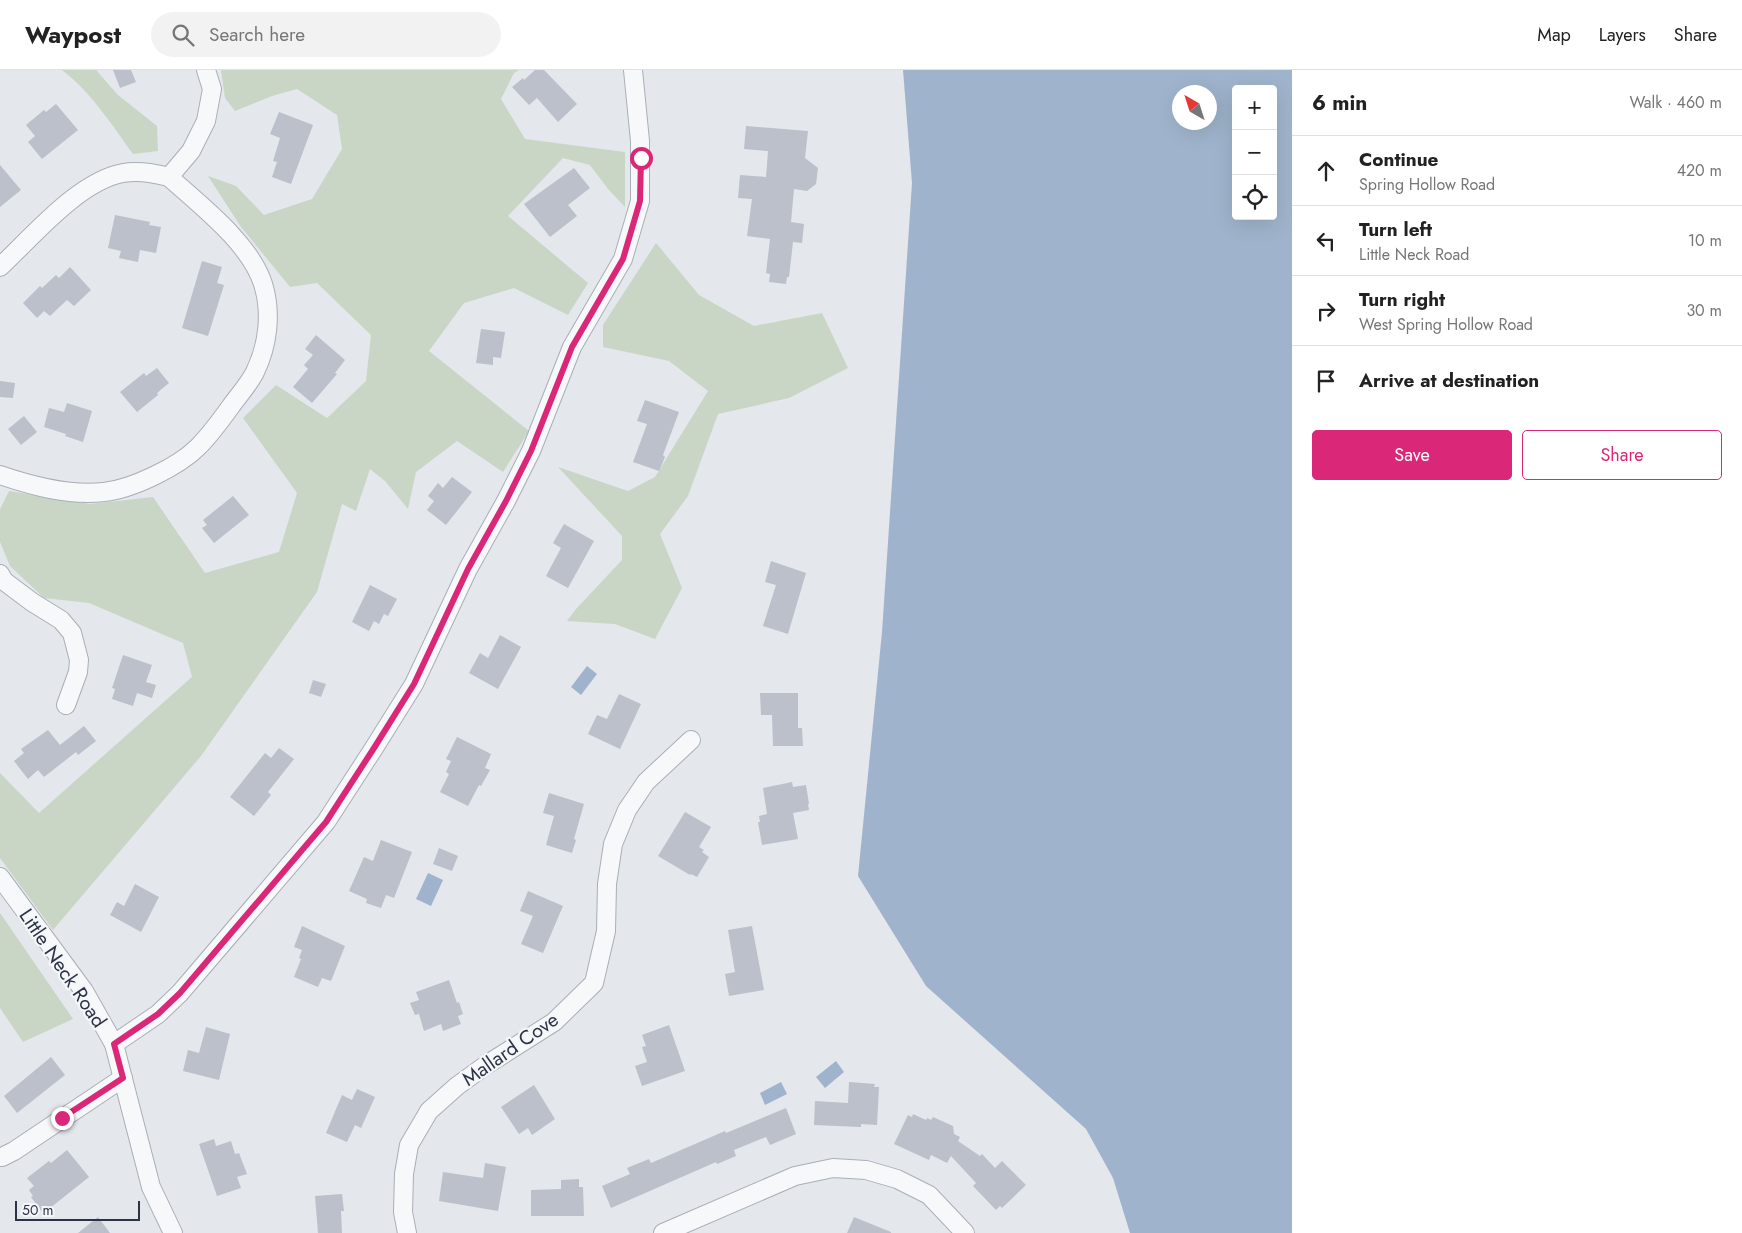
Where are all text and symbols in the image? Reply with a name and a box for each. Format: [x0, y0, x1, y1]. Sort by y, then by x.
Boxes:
search box [151, 12, 501, 57]
text: Waypost [25, 17, 121, 52]
icon: search [169, 21, 197, 49]
text: Search here [209, 21, 305, 48]
text: Map [1537, 22, 1571, 48]
text: Layers [1599, 22, 1646, 48]
text: Share [1674, 22, 1717, 48]
north arrow [1172, 85, 1217, 130]
map controls [1232, 85, 1277, 220]
button: + [1232, 85, 1277, 130]
text: 6 min [1312, 88, 1367, 118]
text: Walk · 460 m [1630, 91, 1722, 114]
button: − [1232, 130, 1277, 175]
text: Continue [1359, 146, 1438, 173]
route start [630, 147, 653, 170]
icon: ahead [1312, 157, 1340, 185]
text: 420 m [1677, 159, 1722, 182]
text: Spring Hollow Road [1359, 173, 1495, 196]
button: locate [1232, 175, 1277, 220]
text: Turn left [1359, 216, 1432, 243]
icon: left [1312, 227, 1340, 255]
text: 10 m [1688, 229, 1722, 252]
text: Little Neck Road [1359, 243, 1469, 266]
text: Turn right [1359, 286, 1445, 313]
icon: right [1312, 297, 1340, 325]
text: 30 m [1686, 299, 1722, 322]
text: West Spring Hollow Road [1359, 313, 1533, 336]
icon: arrive [1312, 367, 1340, 395]
text: Arrive at destination [1359, 367, 1539, 394]
button: Save [1312, 430, 1512, 480]
button: Share [1522, 430, 1722, 480]
street label: Little Neck Road [12, 903, 113, 1034]
street label: Mallard Cove [456, 1005, 564, 1093]
route end [51, 1107, 74, 1130]
scale bar [15, 1198, 140, 1221]
text: 50 m [22, 1200, 53, 1220]

